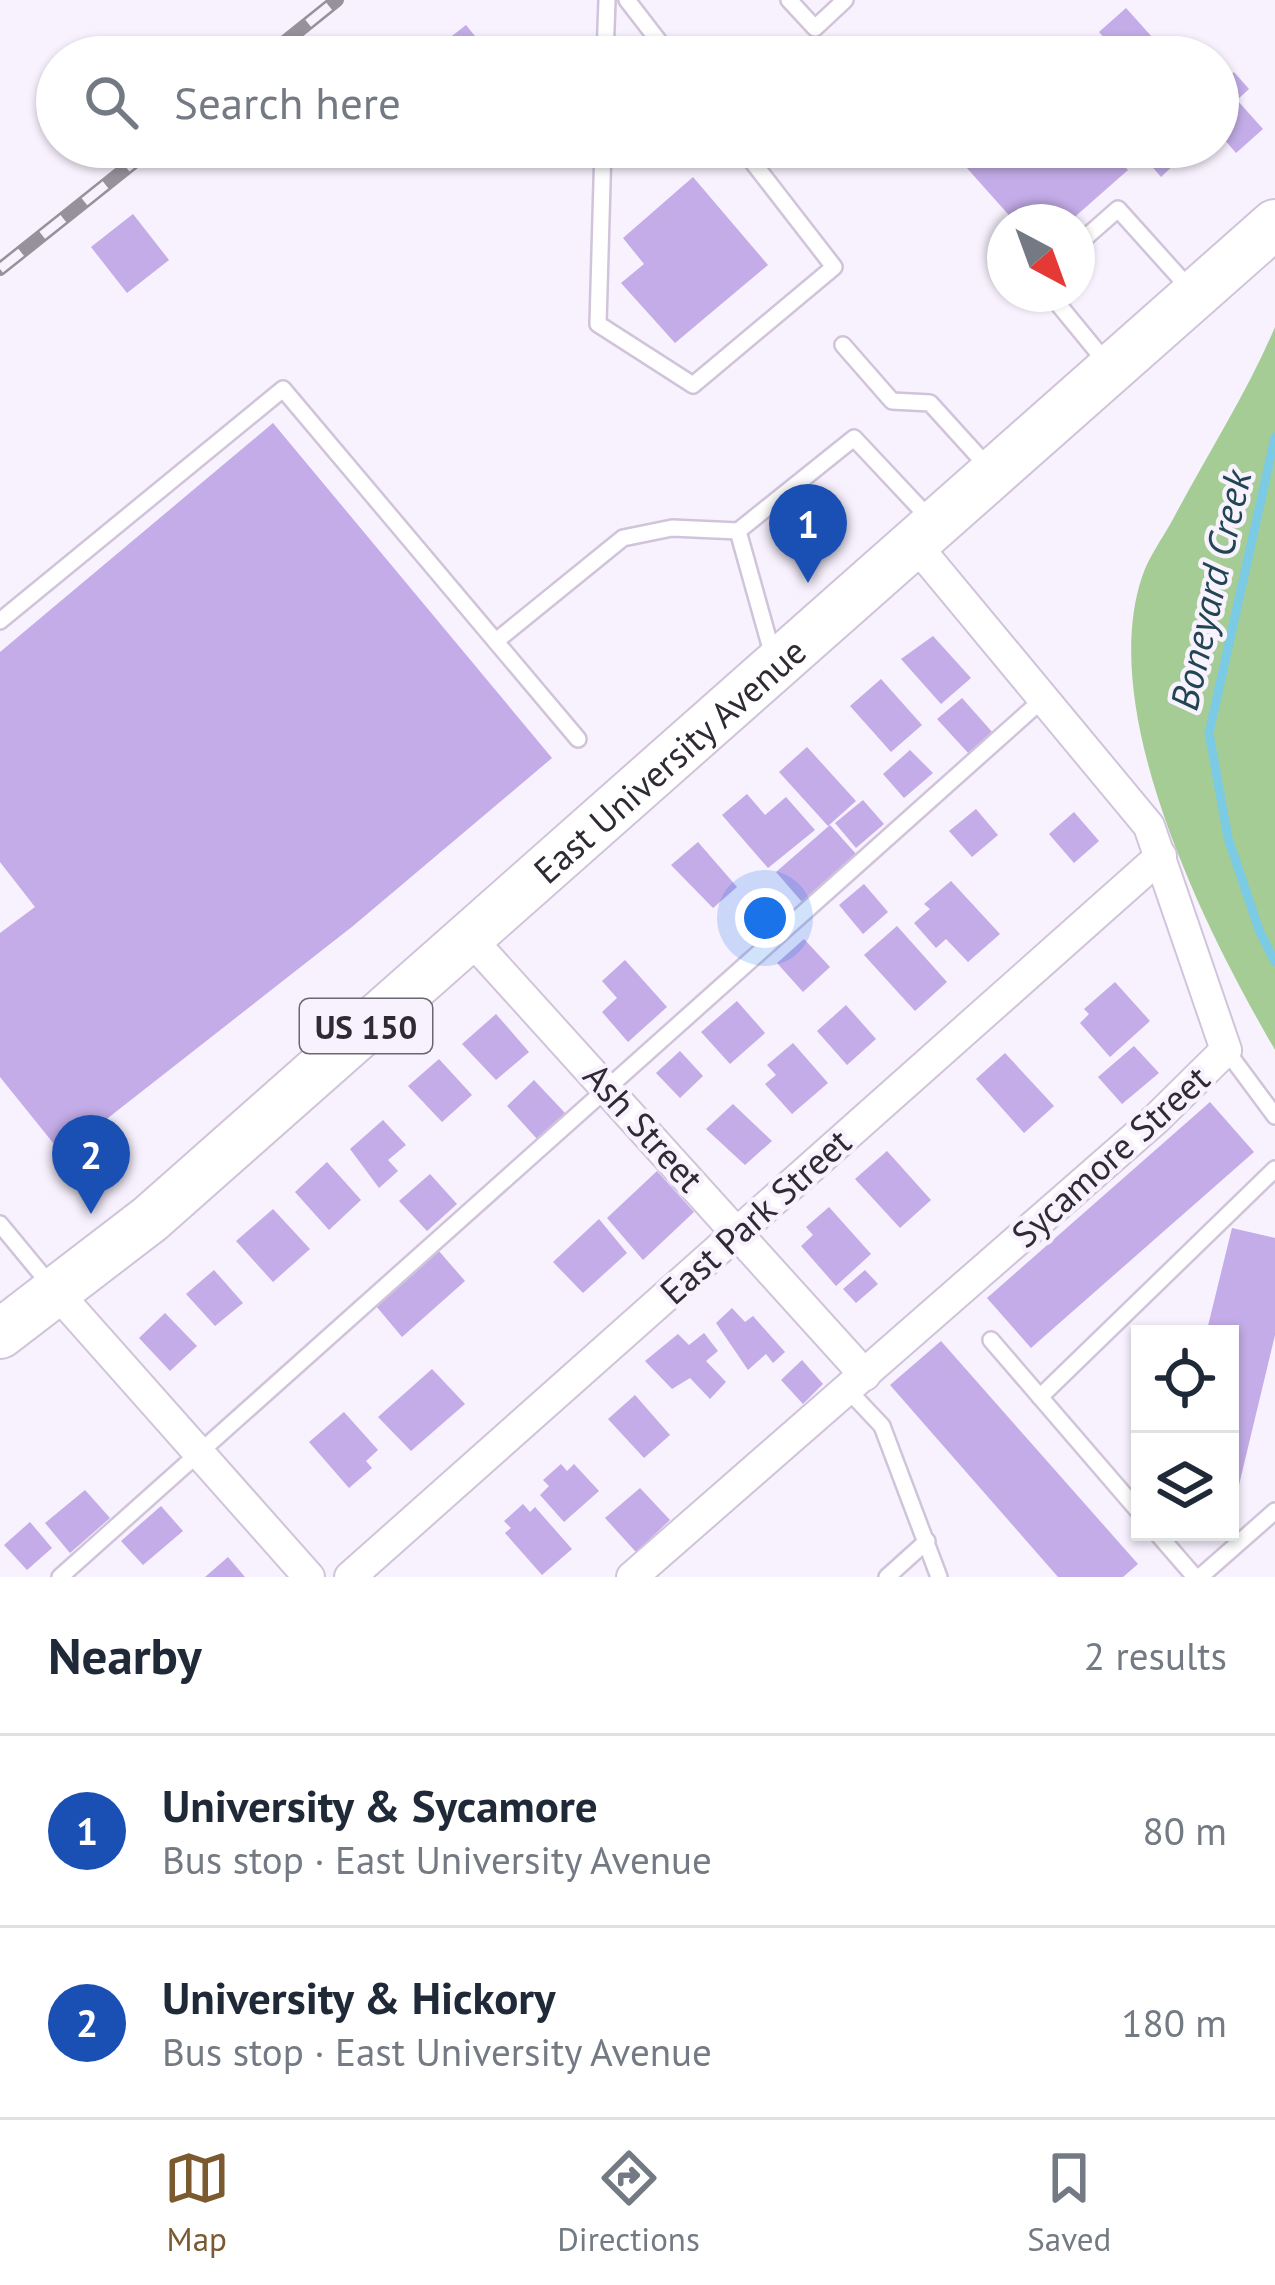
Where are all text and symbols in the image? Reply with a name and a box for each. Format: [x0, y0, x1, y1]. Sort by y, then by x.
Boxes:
search box [36, 36, 1239, 168]
icon: search [78, 69, 144, 135]
text: Search here [174, 73, 401, 131]
north arrow [987, 204, 1095, 312]
water label: Boneyard Creek [1158, 464, 1263, 715]
pin: 1 [769, 484, 847, 583]
street label: East University Avenue [523, 627, 815, 893]
your location [735, 888, 795, 948]
road number: US 150 [300, 999, 432, 1053]
street label: Ash Street [574, 1053, 714, 1201]
street label: Sycamore Street [1001, 1055, 1219, 1257]
pin: 2 [52, 1115, 130, 1214]
street label: East Park Street [650, 1118, 860, 1314]
map controls [1131, 1325, 1239, 1541]
button: locate [1131, 1325, 1239, 1433]
button: layers [1131, 1433, 1239, 1541]
text: Nearby [48, 1622, 202, 1688]
text: 2 results [1084, 1630, 1227, 1681]
text: University & Sycamore [162, 1776, 598, 1834]
text: 1 [76, 1805, 98, 1856]
text: 80 m [1142, 1805, 1227, 1856]
text: Bus stop · East University Avenue [162, 1834, 712, 1885]
text: University & Hickory [162, 1968, 556, 2026]
text: 2 [76, 1997, 98, 2048]
text: 180 m [1121, 1997, 1227, 2048]
text: Bus stop · East University Avenue [162, 2026, 712, 2077]
tab: Map [164, 2145, 230, 2260]
tab: Directions [557, 2145, 700, 2260]
tab: Saved [1027, 2145, 1111, 2260]

